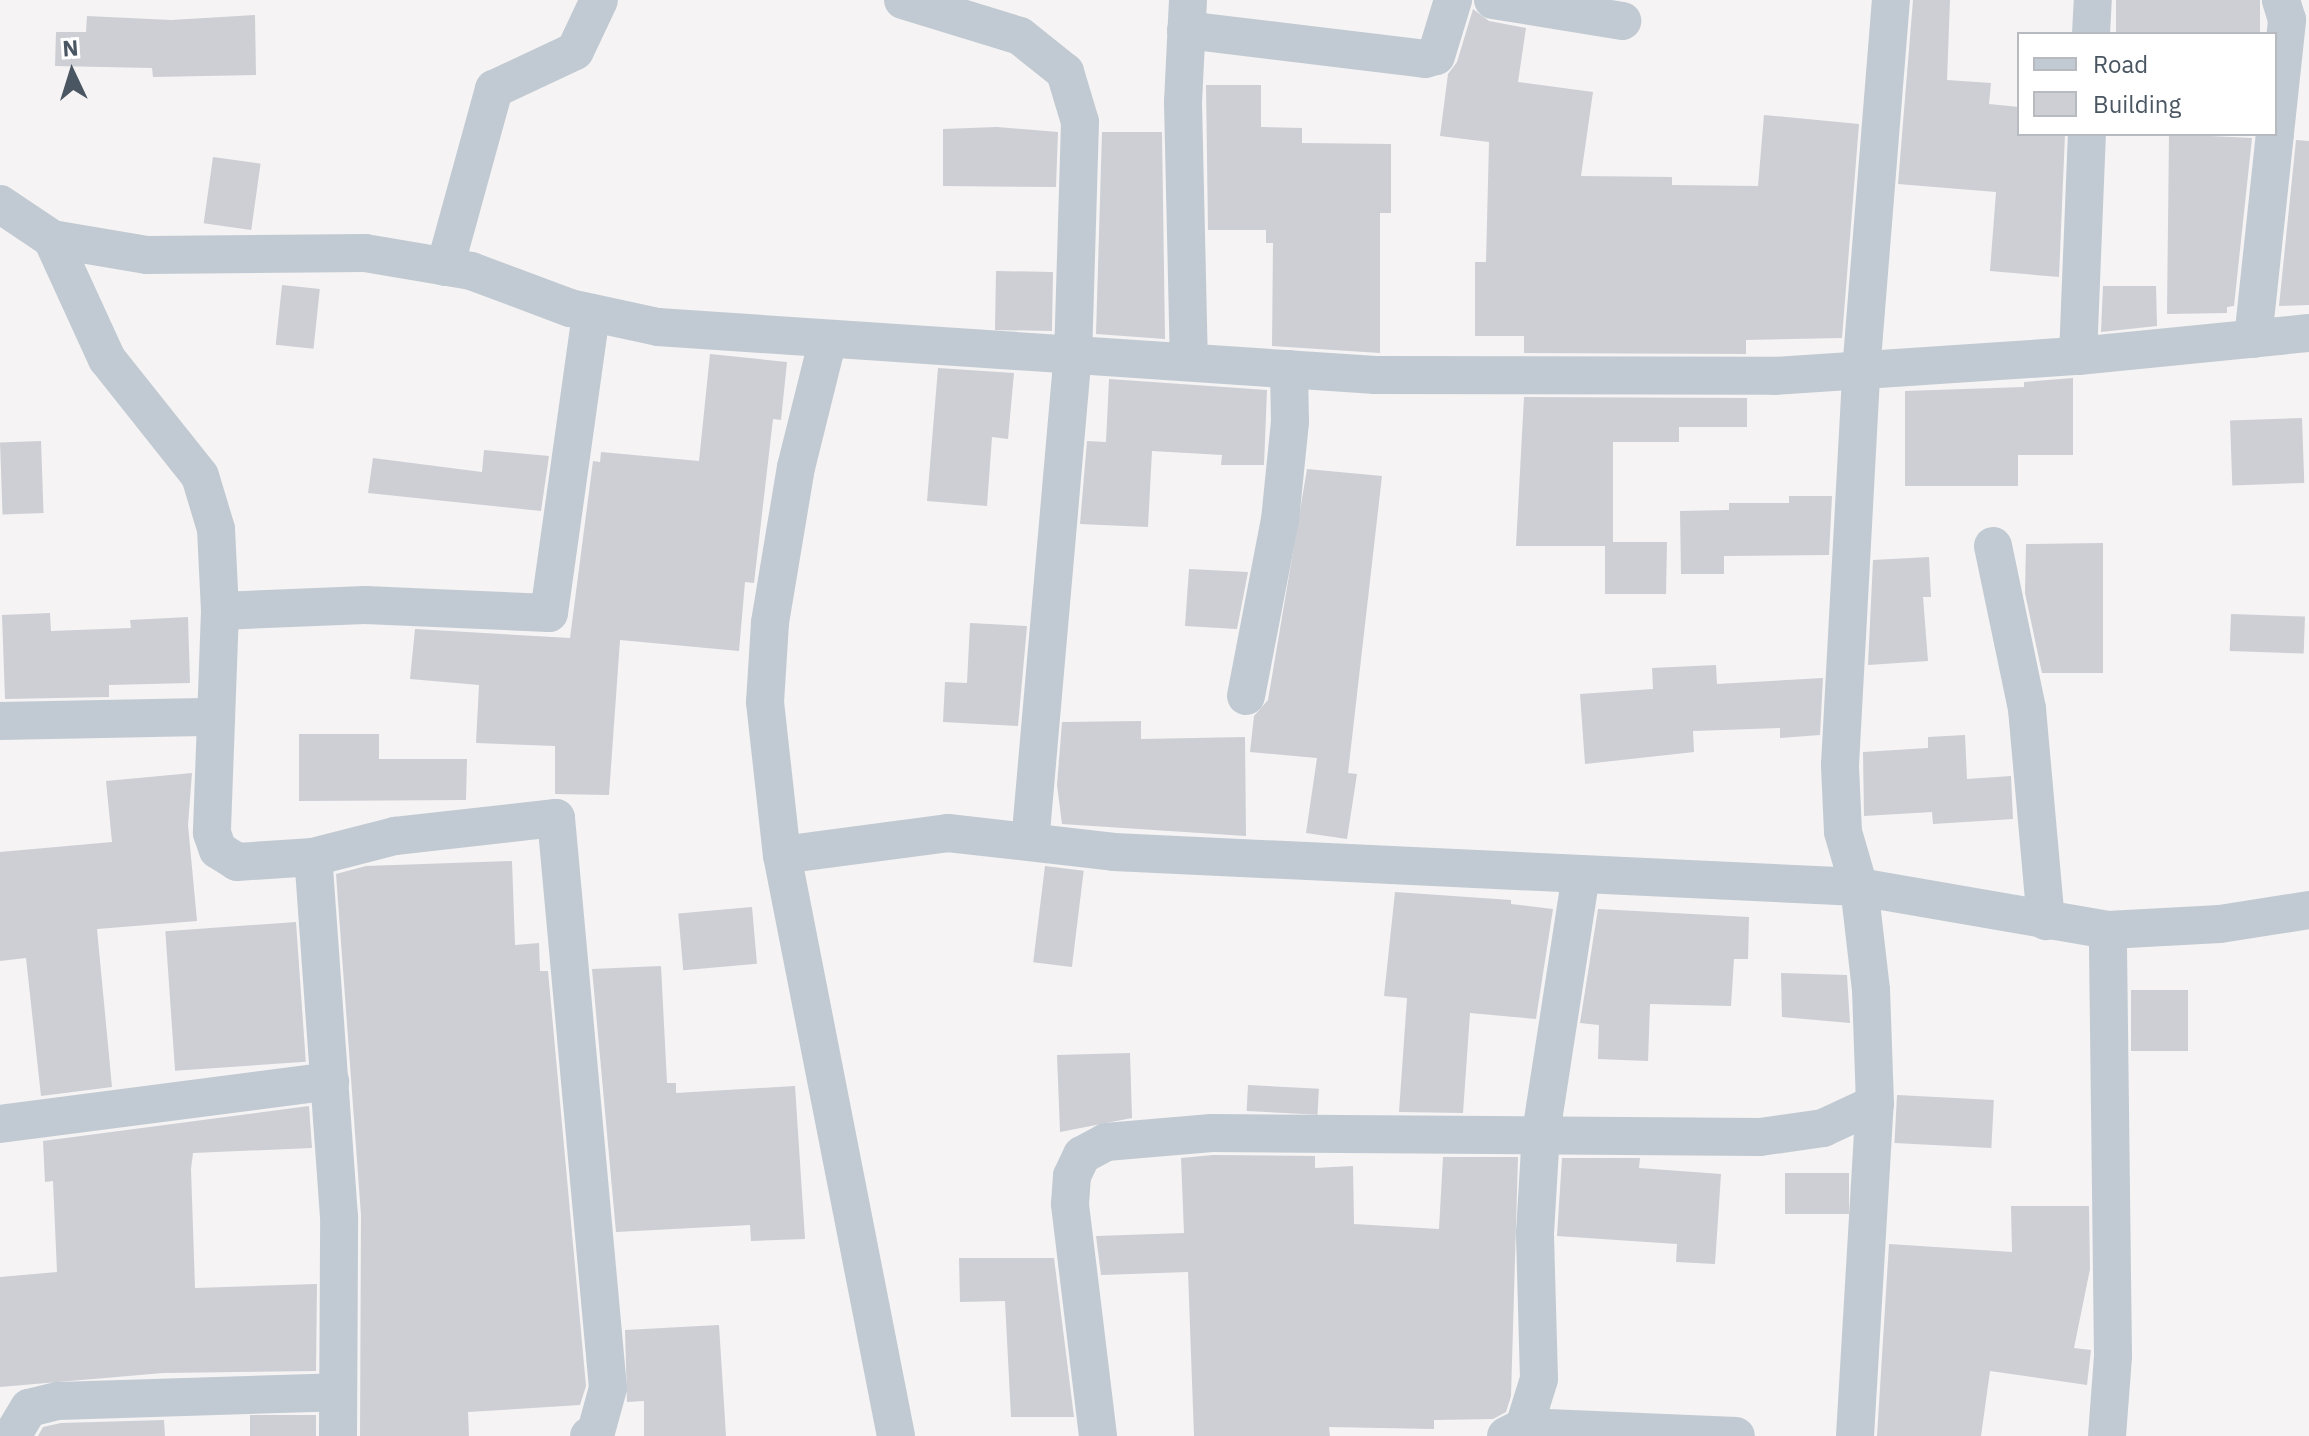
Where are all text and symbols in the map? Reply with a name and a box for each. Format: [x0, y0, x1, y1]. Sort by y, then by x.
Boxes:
north arrow [32, 32, 112, 112]
legend [2017, 32, 2277, 136]
text: N [61, 33, 79, 63]
text: Road [2093, 48, 2148, 80]
text: Building [2093, 88, 2181, 120]

